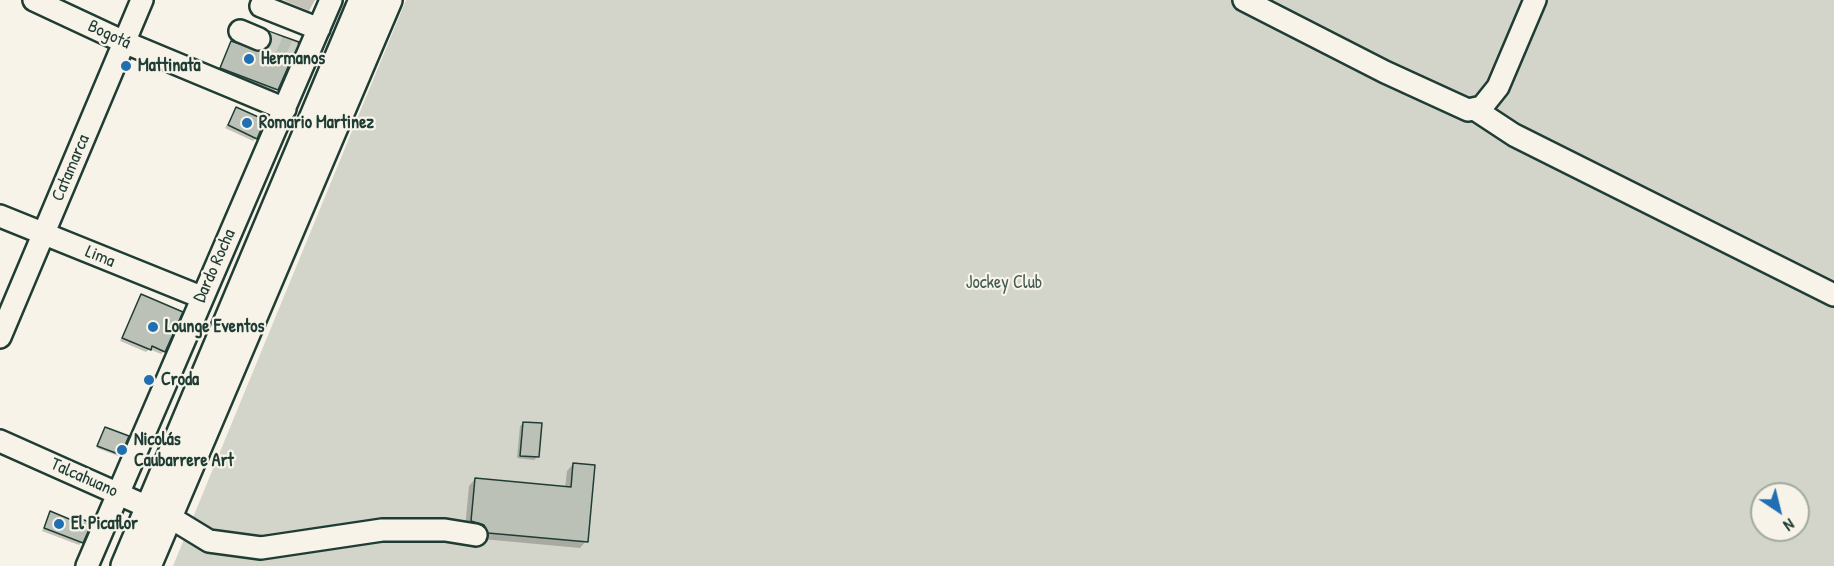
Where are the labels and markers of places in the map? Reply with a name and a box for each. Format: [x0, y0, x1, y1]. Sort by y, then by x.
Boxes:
place label: Hermanos [261, 48, 325, 70]
marker: Hermanos [242, 52, 256, 66]
place label: Mattinata [138, 55, 201, 77]
marker: Mattinata [119, 59, 133, 73]
place label: Romario Martinez [259, 112, 374, 134]
marker: Romario Martinez [240, 116, 254, 130]
place label: Lounge Eventos [165, 316, 264, 338]
marker: Lounge Eventos [146, 320, 160, 334]
place label: Croda [161, 369, 199, 391]
marker: Croda [142, 373, 156, 387]
place label: Nicolás Caubarrere Art [134, 429, 234, 472]
marker: Nicolás Caubarrere Art [115, 443, 129, 457]
place label: El Picaflor [71, 513, 138, 535]
marker: El Picaflor [52, 517, 66, 531]

